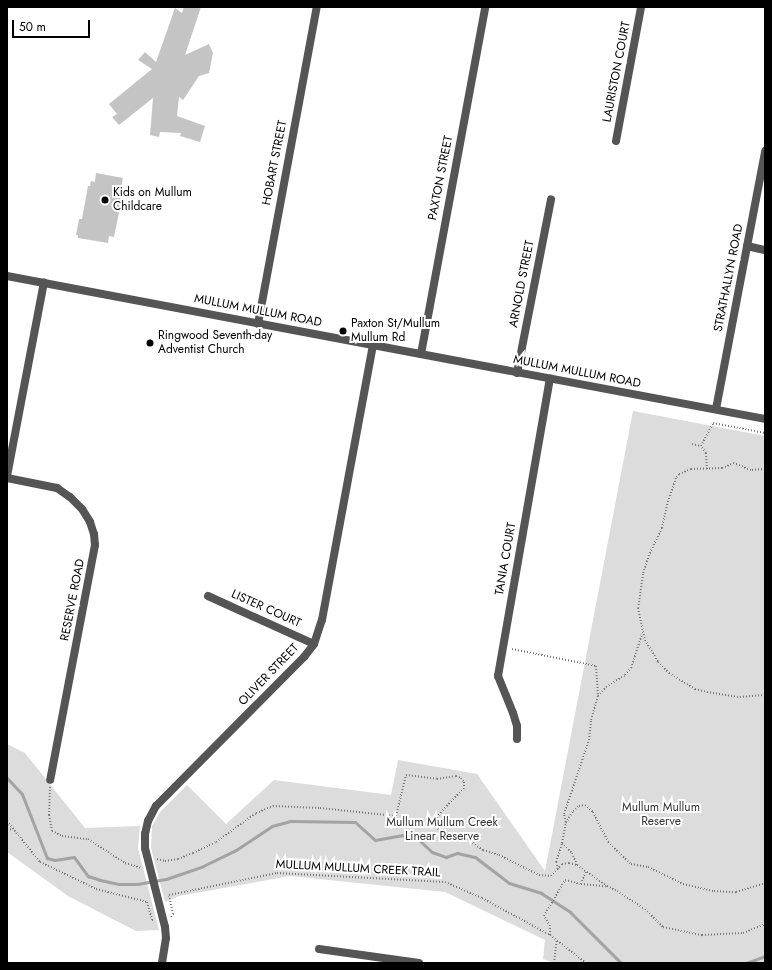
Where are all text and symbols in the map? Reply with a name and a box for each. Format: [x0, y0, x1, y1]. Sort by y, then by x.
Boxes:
scale bar [14, 12, 92, 38]
text: 50 m [19, 18, 46, 36]
street label: LAURISTON COURT [600, 20, 634, 124]
street label: HOBART STREET [260, 119, 290, 207]
street label: PAXTON STREET [426, 135, 456, 221]
place label: Kids on Mullum Childcare [113, 186, 192, 214]
marker: Kids on Mullum Childcare [100, 195, 110, 205]
street label: STRATHALLYN ROAD [711, 223, 747, 333]
street label: ARNOLD STREET [507, 239, 537, 329]
street label: MULLUM MULLUM ROAD [193, 292, 323, 330]
place label: Paxton St/Mullum Mullum Rd [351, 317, 440, 345]
marker: Paxton St/Mullum Mullum Rd [338, 326, 348, 336]
place label: Ringwood Seventh-day Adventist Church [158, 329, 272, 357]
marker: Ringwood Seventh-day Adventist Church [145, 338, 155, 348]
street label: MULLUM MULLUM ROAD [512, 353, 642, 391]
street label: TANIA COURT [493, 522, 519, 596]
street label: RESERVE ROAD [58, 558, 88, 642]
street label: LISTER COURT [229, 587, 303, 631]
street label: OLIVER STREET [236, 641, 302, 709]
park label: Mullum Mullum Reserve [622, 801, 700, 829]
park label: Mullum Mullum Creek Linear Reserve [386, 816, 498, 844]
street label: MULLUM MULLUM CREEK TRAIL [275, 857, 441, 881]

